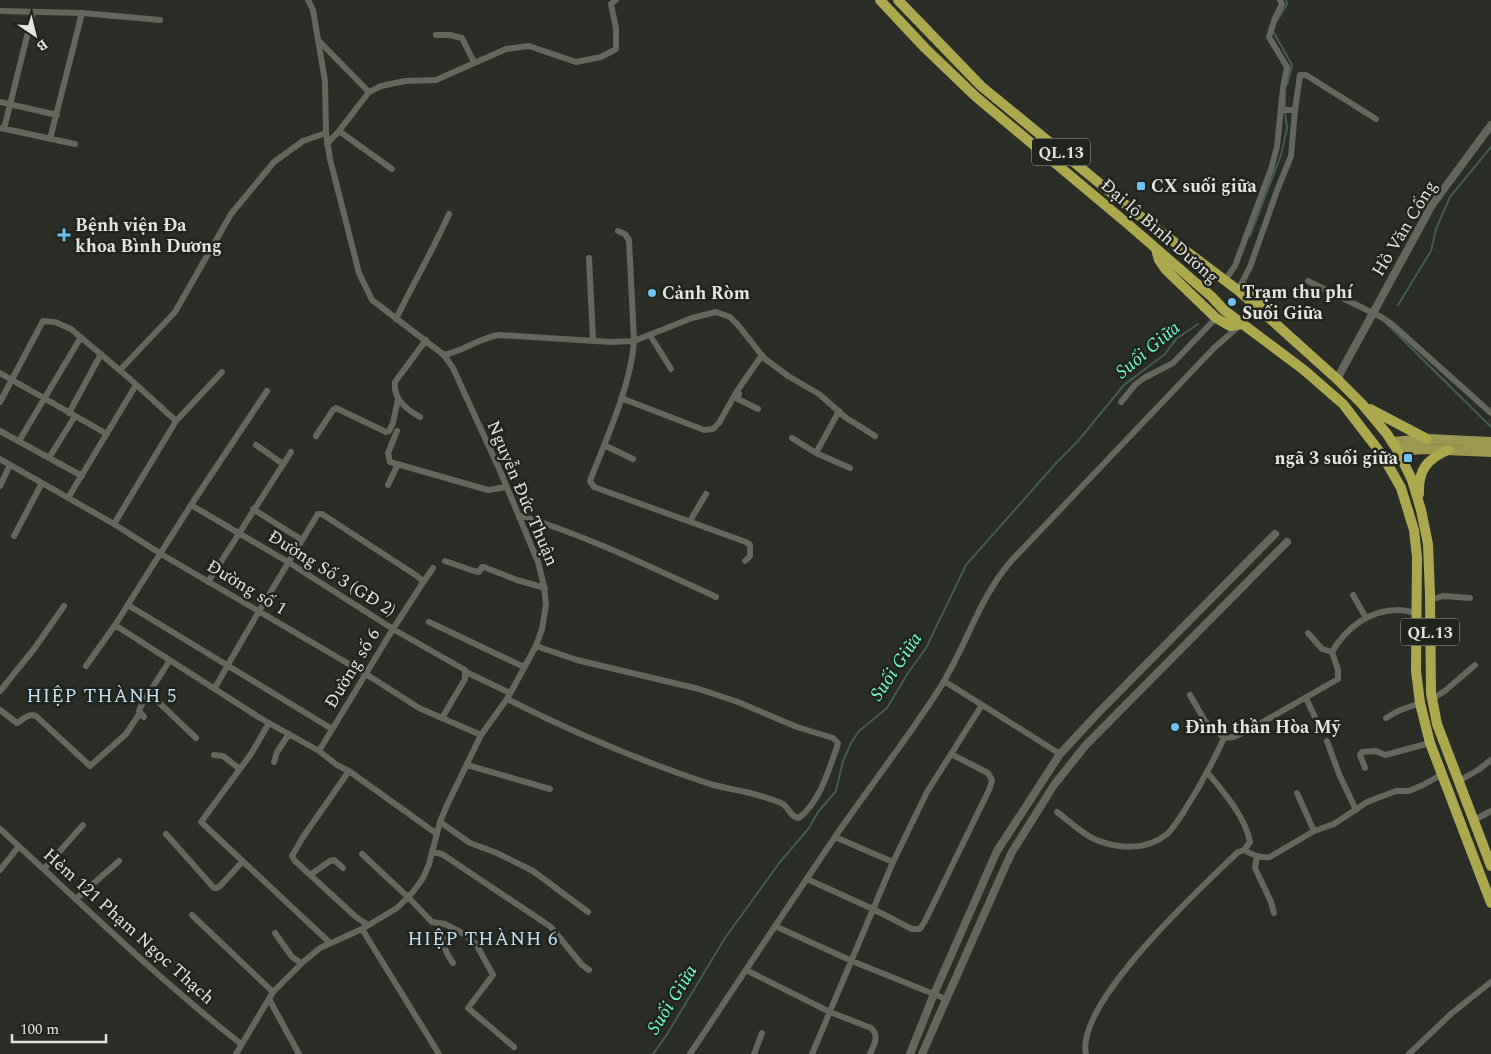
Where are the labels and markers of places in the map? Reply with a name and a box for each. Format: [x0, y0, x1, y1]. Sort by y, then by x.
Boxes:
place label: CX suối giữa [1151, 173, 1257, 200]
marker: CX suối giữa [1135, 180, 1147, 192]
place label: Bệnh viện Đa khoa Bình Dương [75, 212, 222, 260]
marker: Bệnh viện Đa khoa Bình Dương [57, 228, 71, 242]
place label: Trạm thu phí Suối Giữa [1242, 279, 1354, 327]
place label: Cảnh Ròm [662, 280, 750, 307]
marker: Cảnh Ròm [646, 287, 658, 299]
marker: Trạm thu phí Suối Giữa [1226, 296, 1238, 308]
place label: ngã 3 suối giữa [1274, 445, 1399, 472]
marker: ngã 3 suối giữa [1402, 452, 1414, 464]
place label: Đình thần Hòa Mỹ [1185, 714, 1342, 741]
marker: Đình thần Hòa Mỹ [1169, 721, 1181, 733]

